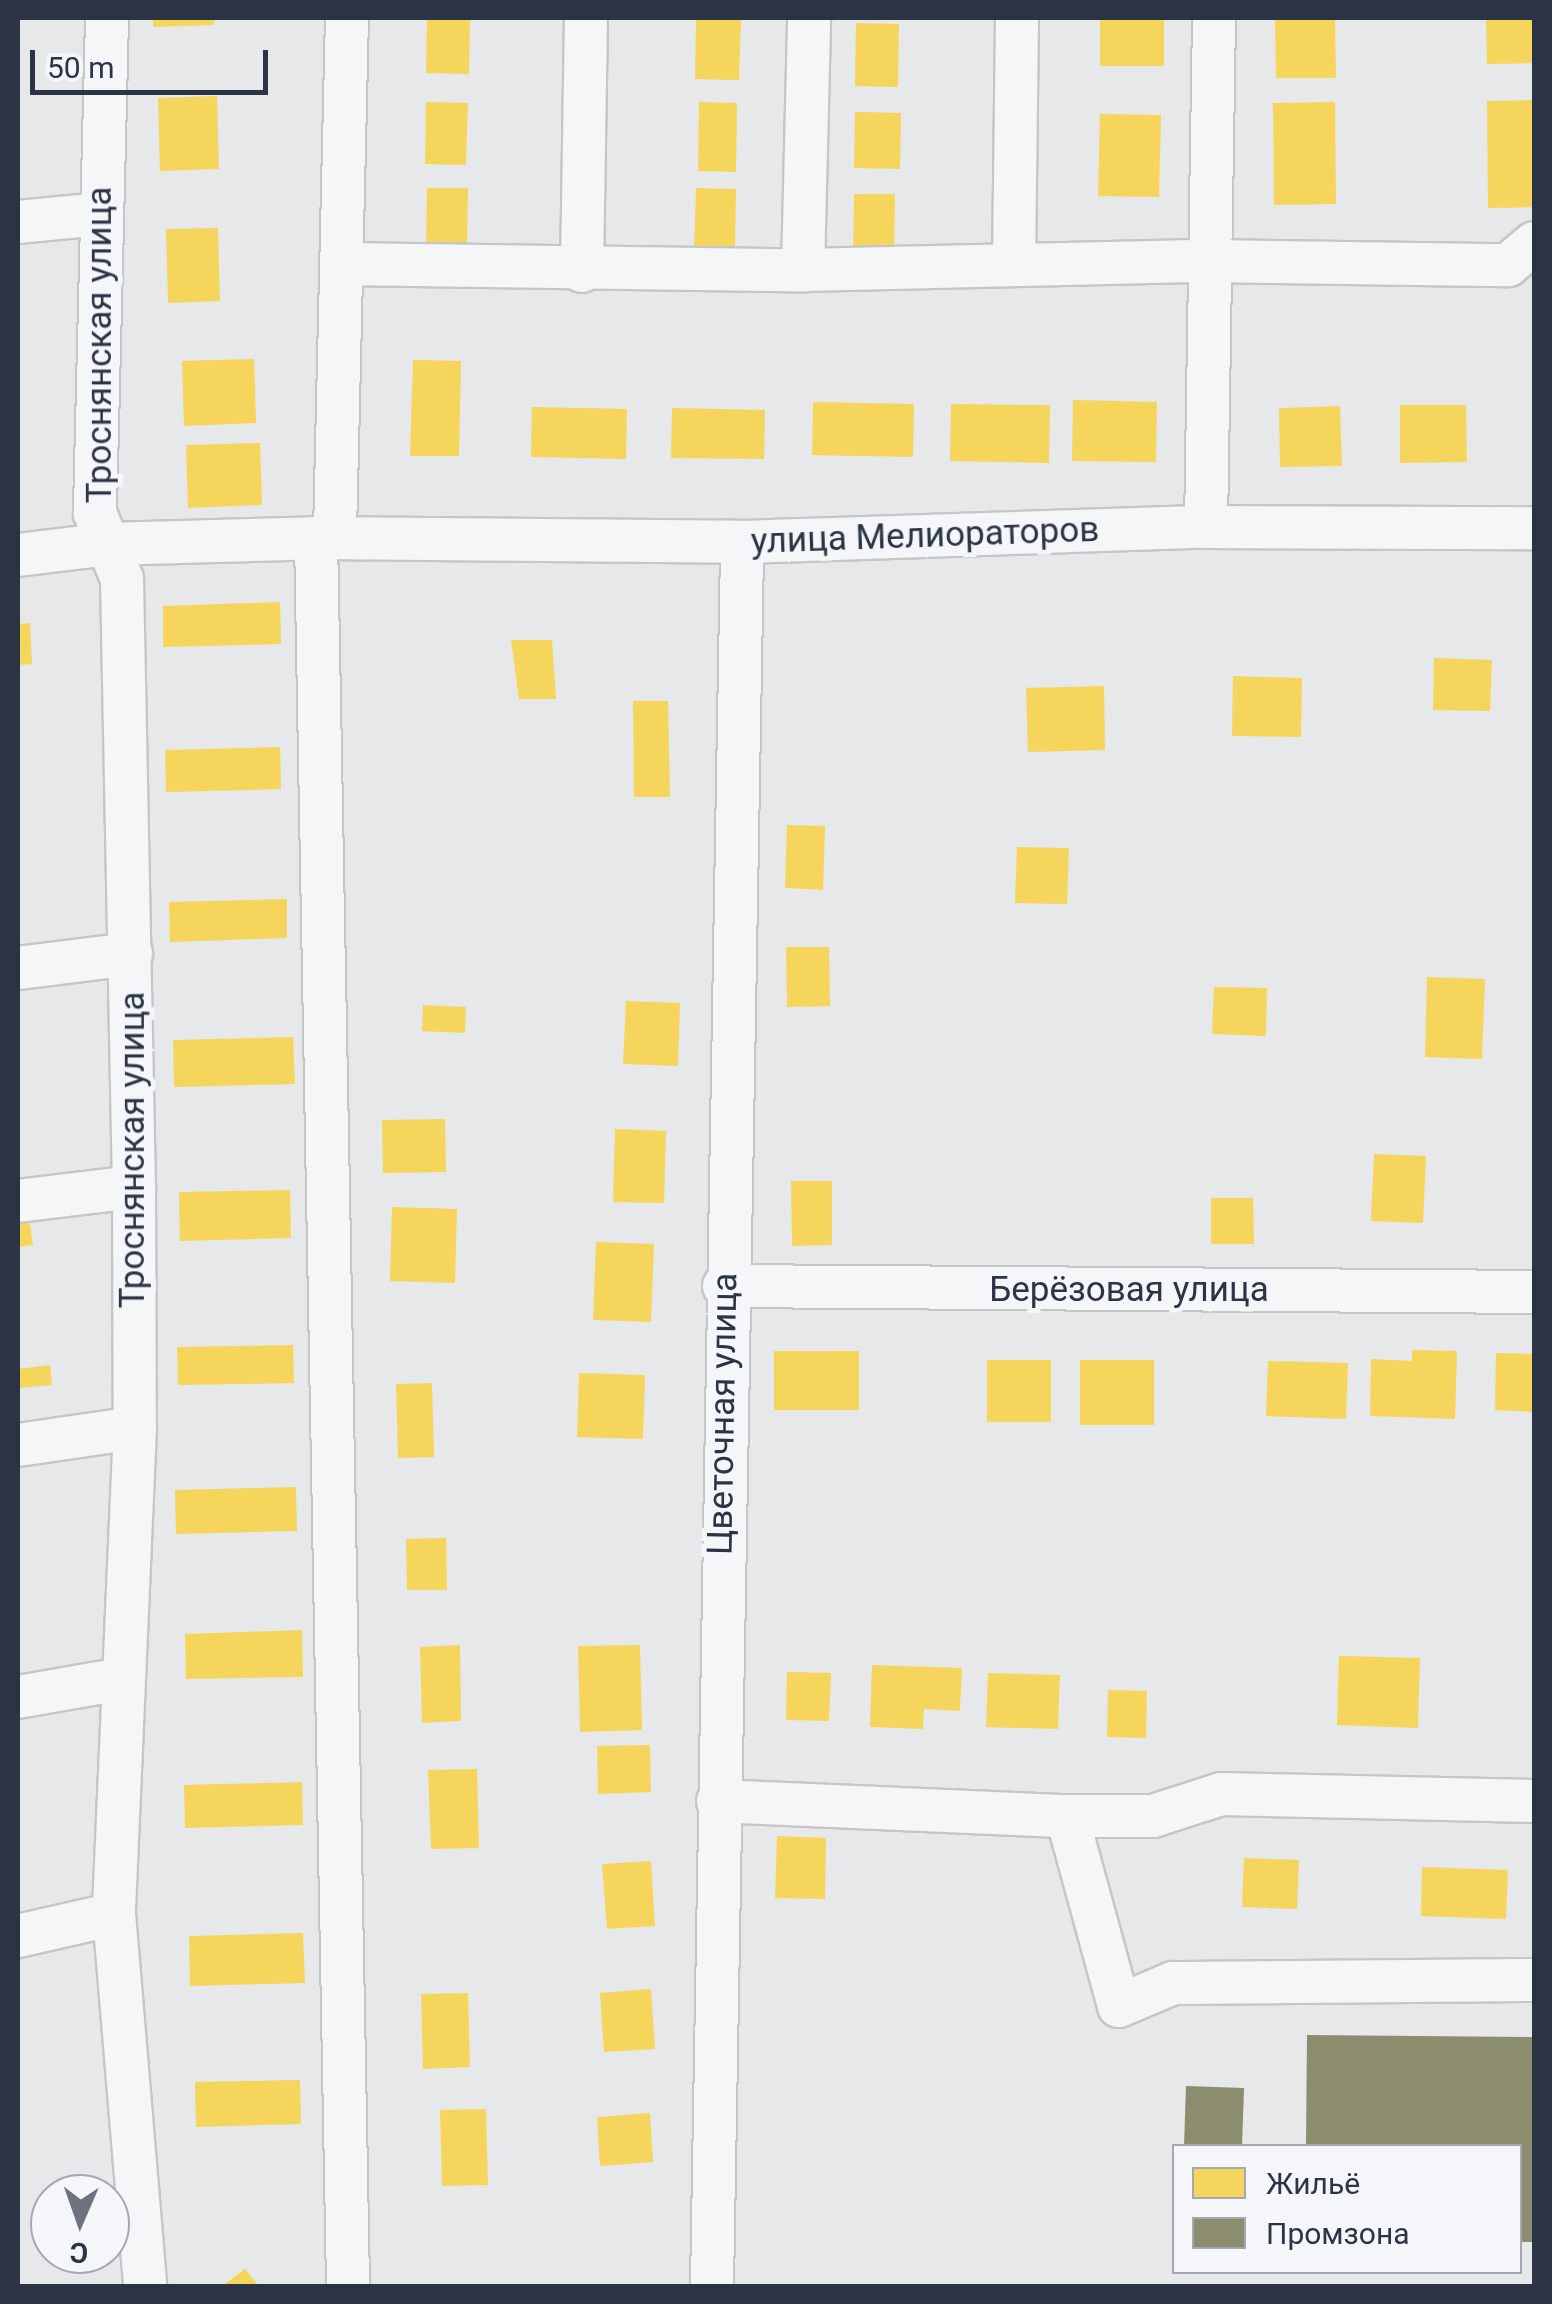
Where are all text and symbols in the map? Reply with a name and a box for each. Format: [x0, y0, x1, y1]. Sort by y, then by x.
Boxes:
scale bar [35, 30, 272, 92]
text: 50 m [47, 50, 114, 85]
street label: Троснянская улица [79, 187, 121, 503]
street label: улица Мелиораторов [750, 509, 1100, 563]
street label: Троснянская улица [112, 992, 154, 1308]
street label: Берёзовая улица [989, 1269, 1269, 1311]
street label: Цветочная улица [700, 1273, 746, 1555]
legend [1172, 2144, 1522, 2274]
text: Жильё [1266, 2166, 1360, 2201]
north arrow [30, 2174, 130, 2274]
text: Промзона [1266, 2216, 1410, 2251]
text: С [69, 2236, 89, 2269]

